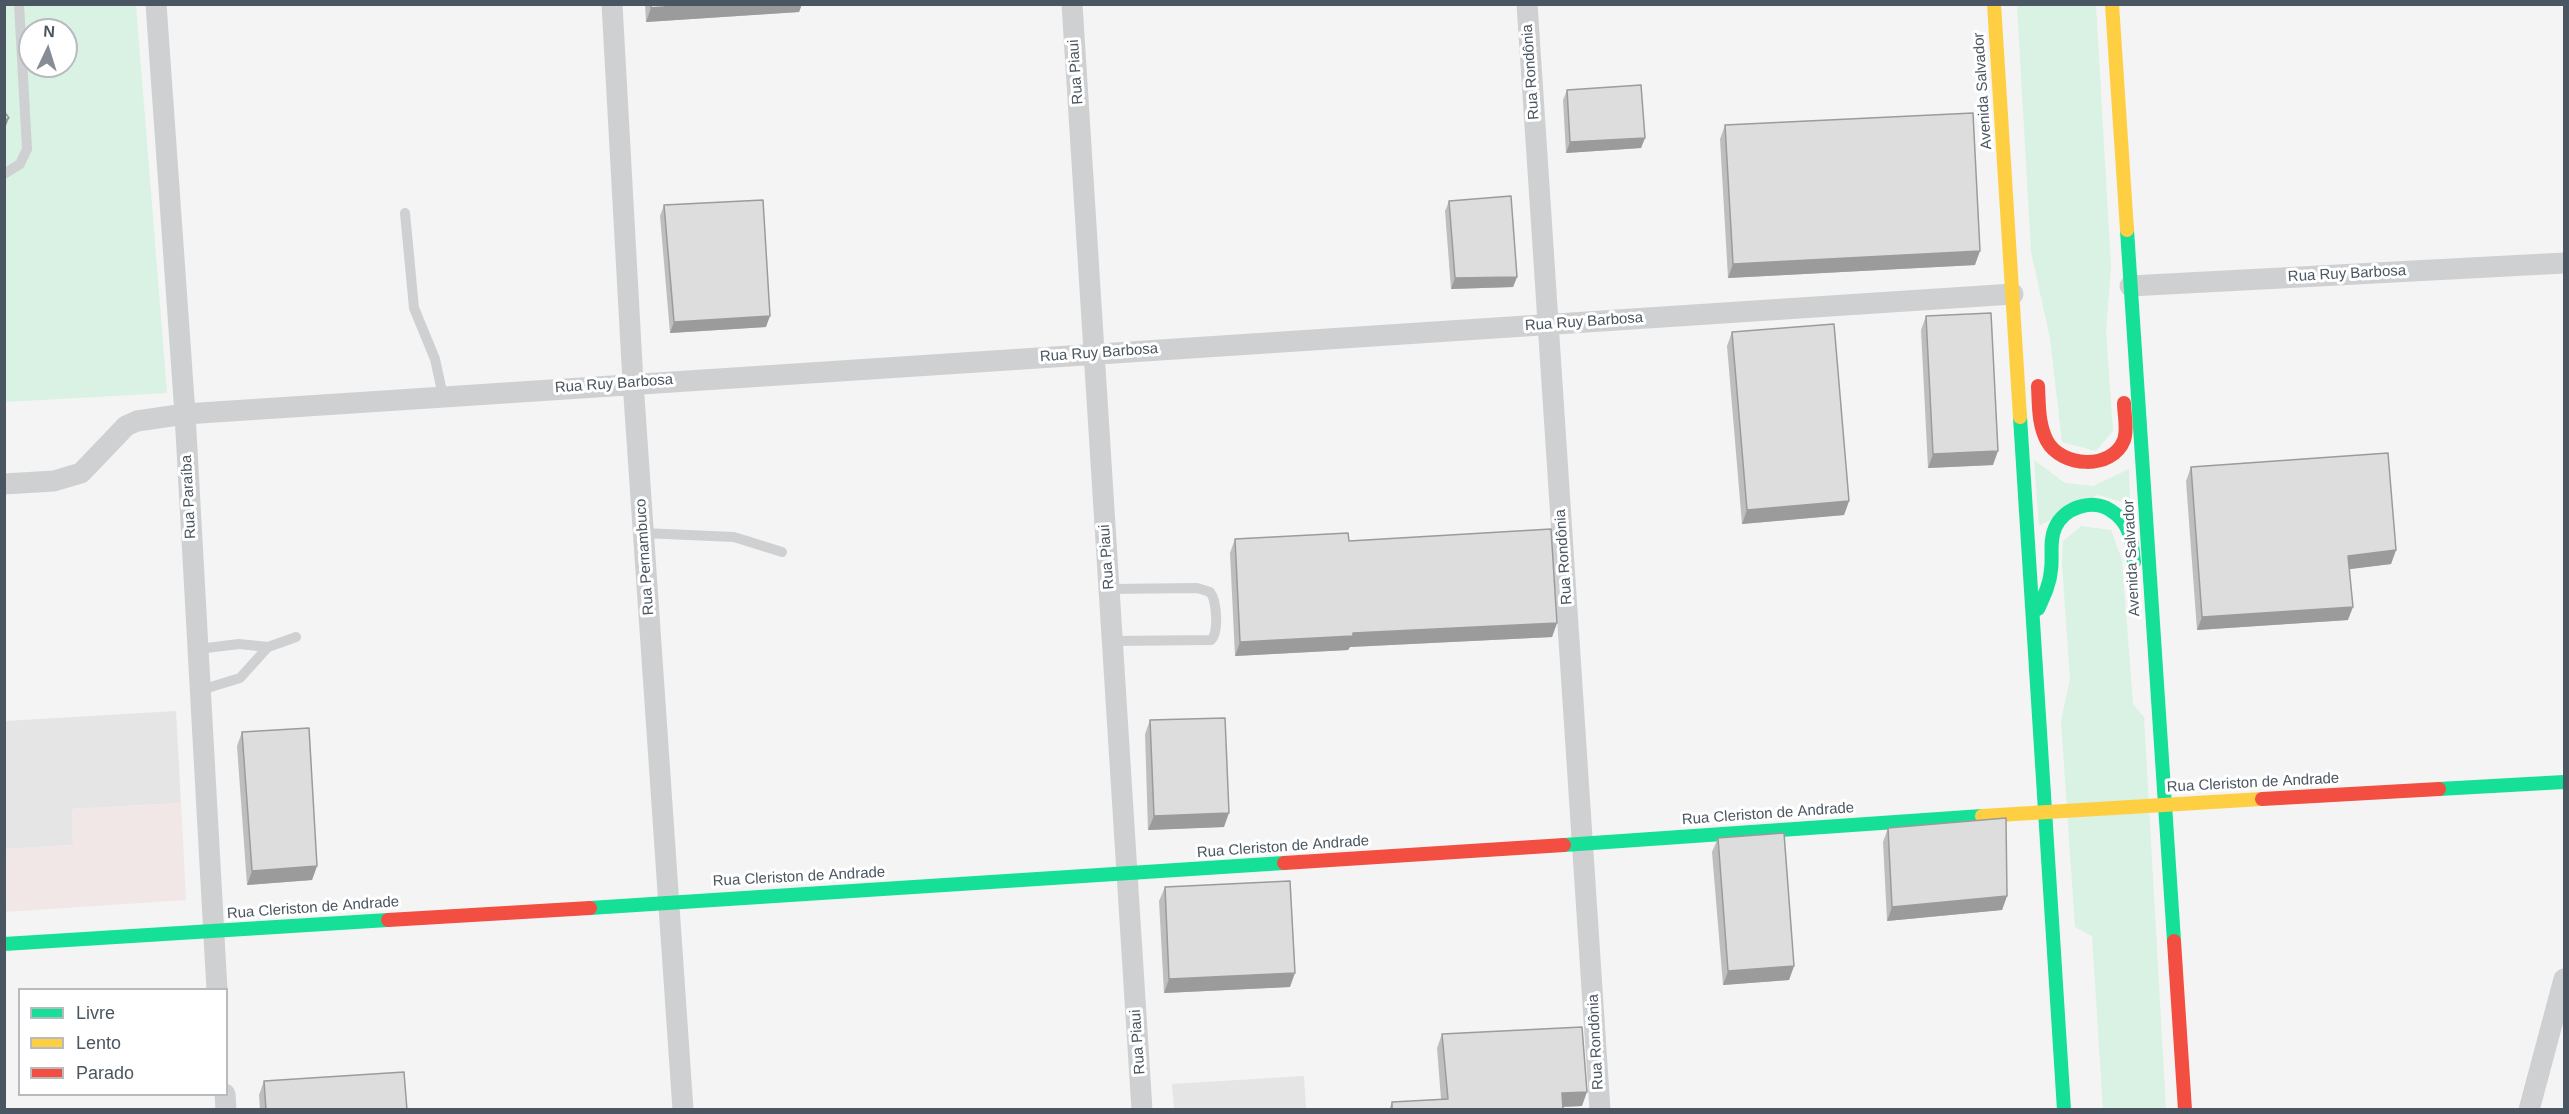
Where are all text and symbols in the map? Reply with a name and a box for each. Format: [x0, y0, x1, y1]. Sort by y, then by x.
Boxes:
north arrow [18, 18, 78, 78]
text: N [43, 23, 56, 40]
street label: Rua Rondônia [1519, 24, 1543, 120]
street label: Avenida Salvador [1970, 32, 1996, 150]
street label: Rua Piaui [1065, 39, 1087, 105]
street label: Rua Ruy Barbosa [2287, 262, 2407, 286]
street label: Rua Ruy Barbosa [1524, 309, 1644, 335]
street label: Rua Ruy Barbosa [1039, 340, 1159, 366]
street label: Rua Ruy Barbosa [554, 371, 674, 397]
street label: Rua Paraíba [178, 454, 200, 540]
street label: Rua Pernambuco [632, 498, 658, 616]
street label: Avenida Salvador [2120, 499, 2144, 617]
street label: Rua Rondônia [1552, 509, 1576, 605]
street label: Rua Piaui [1096, 524, 1118, 590]
street label: Rua Cleriston de Andrade [2166, 769, 2340, 797]
street label: Rua Cleriston de Andrade [1681, 799, 1855, 829]
street label: Rua Cleriston de Andrade [1196, 832, 1370, 862]
street label: Rua Cleriston de Andrade [712, 863, 886, 891]
street label: Rua Cleriston de Andrade [226, 893, 400, 923]
legend [18, 988, 228, 1096]
street label: Rua Rondônia [1585, 994, 1607, 1090]
text: Livre [76, 1003, 115, 1023]
street label: Rua Piaui [1127, 1009, 1149, 1075]
text: Lento [76, 1033, 121, 1053]
text: Parado [76, 1063, 134, 1083]

